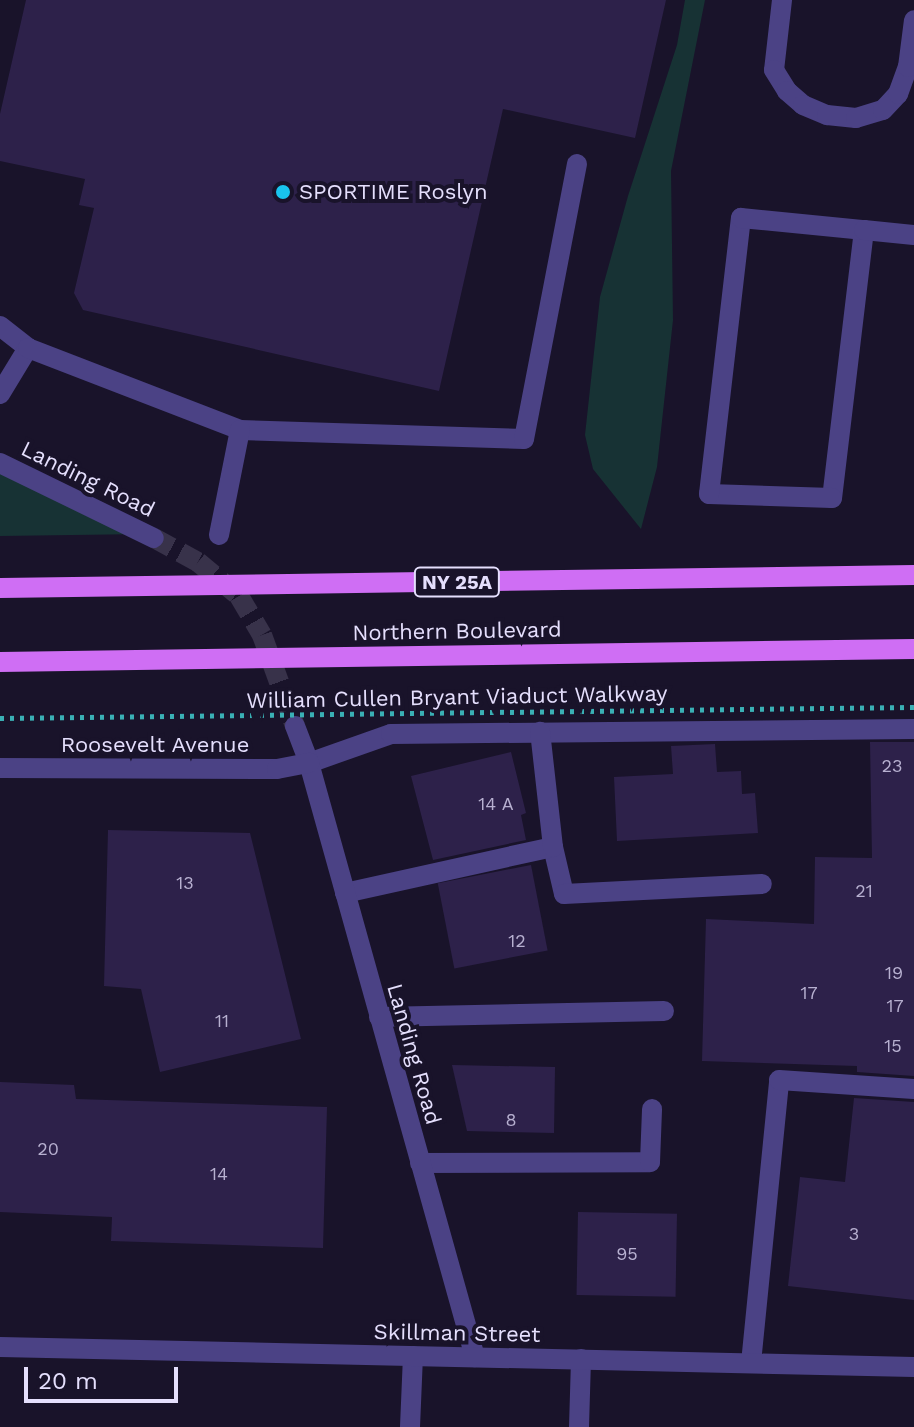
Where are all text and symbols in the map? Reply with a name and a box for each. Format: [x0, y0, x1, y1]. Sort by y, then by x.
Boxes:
place label: SPORTIME Roslyn [299, 179, 487, 205]
marker: SPORTIME Roslyn [274, 183, 292, 201]
street label: Landing Road [17, 435, 159, 523]
road number: NY 25A [413, 566, 501, 598]
street label: Northern Boulevard [352, 616, 562, 646]
street label: William Cullen Bryant Viaduct Walkway [246, 680, 668, 714]
street label: Roosevelt Avenue [60, 732, 250, 758]
house number: 23 [882, 755, 902, 777]
house number: 14 A [478, 793, 514, 815]
house number: 13 [176, 872, 194, 894]
house number: 21 [855, 880, 873, 902]
house number: 12 [508, 930, 526, 952]
house number: 19 [885, 962, 903, 984]
street label: Landing Road [381, 980, 447, 1128]
house number: 17 [800, 982, 818, 1004]
house number: 17 [886, 995, 904, 1017]
house number: 11 [215, 1010, 229, 1032]
house number: 15 [884, 1035, 902, 1057]
house number: 8 [505, 1109, 517, 1131]
house number: 20 [37, 1138, 59, 1160]
house number: 14 [210, 1163, 228, 1185]
house number: 3 [849, 1223, 859, 1245]
house number: 95 [616, 1243, 638, 1265]
street label: Skillman Street [373, 1318, 541, 1348]
scale bar [28, 1351, 182, 1401]
text: 20 m [38, 1367, 98, 1395]

